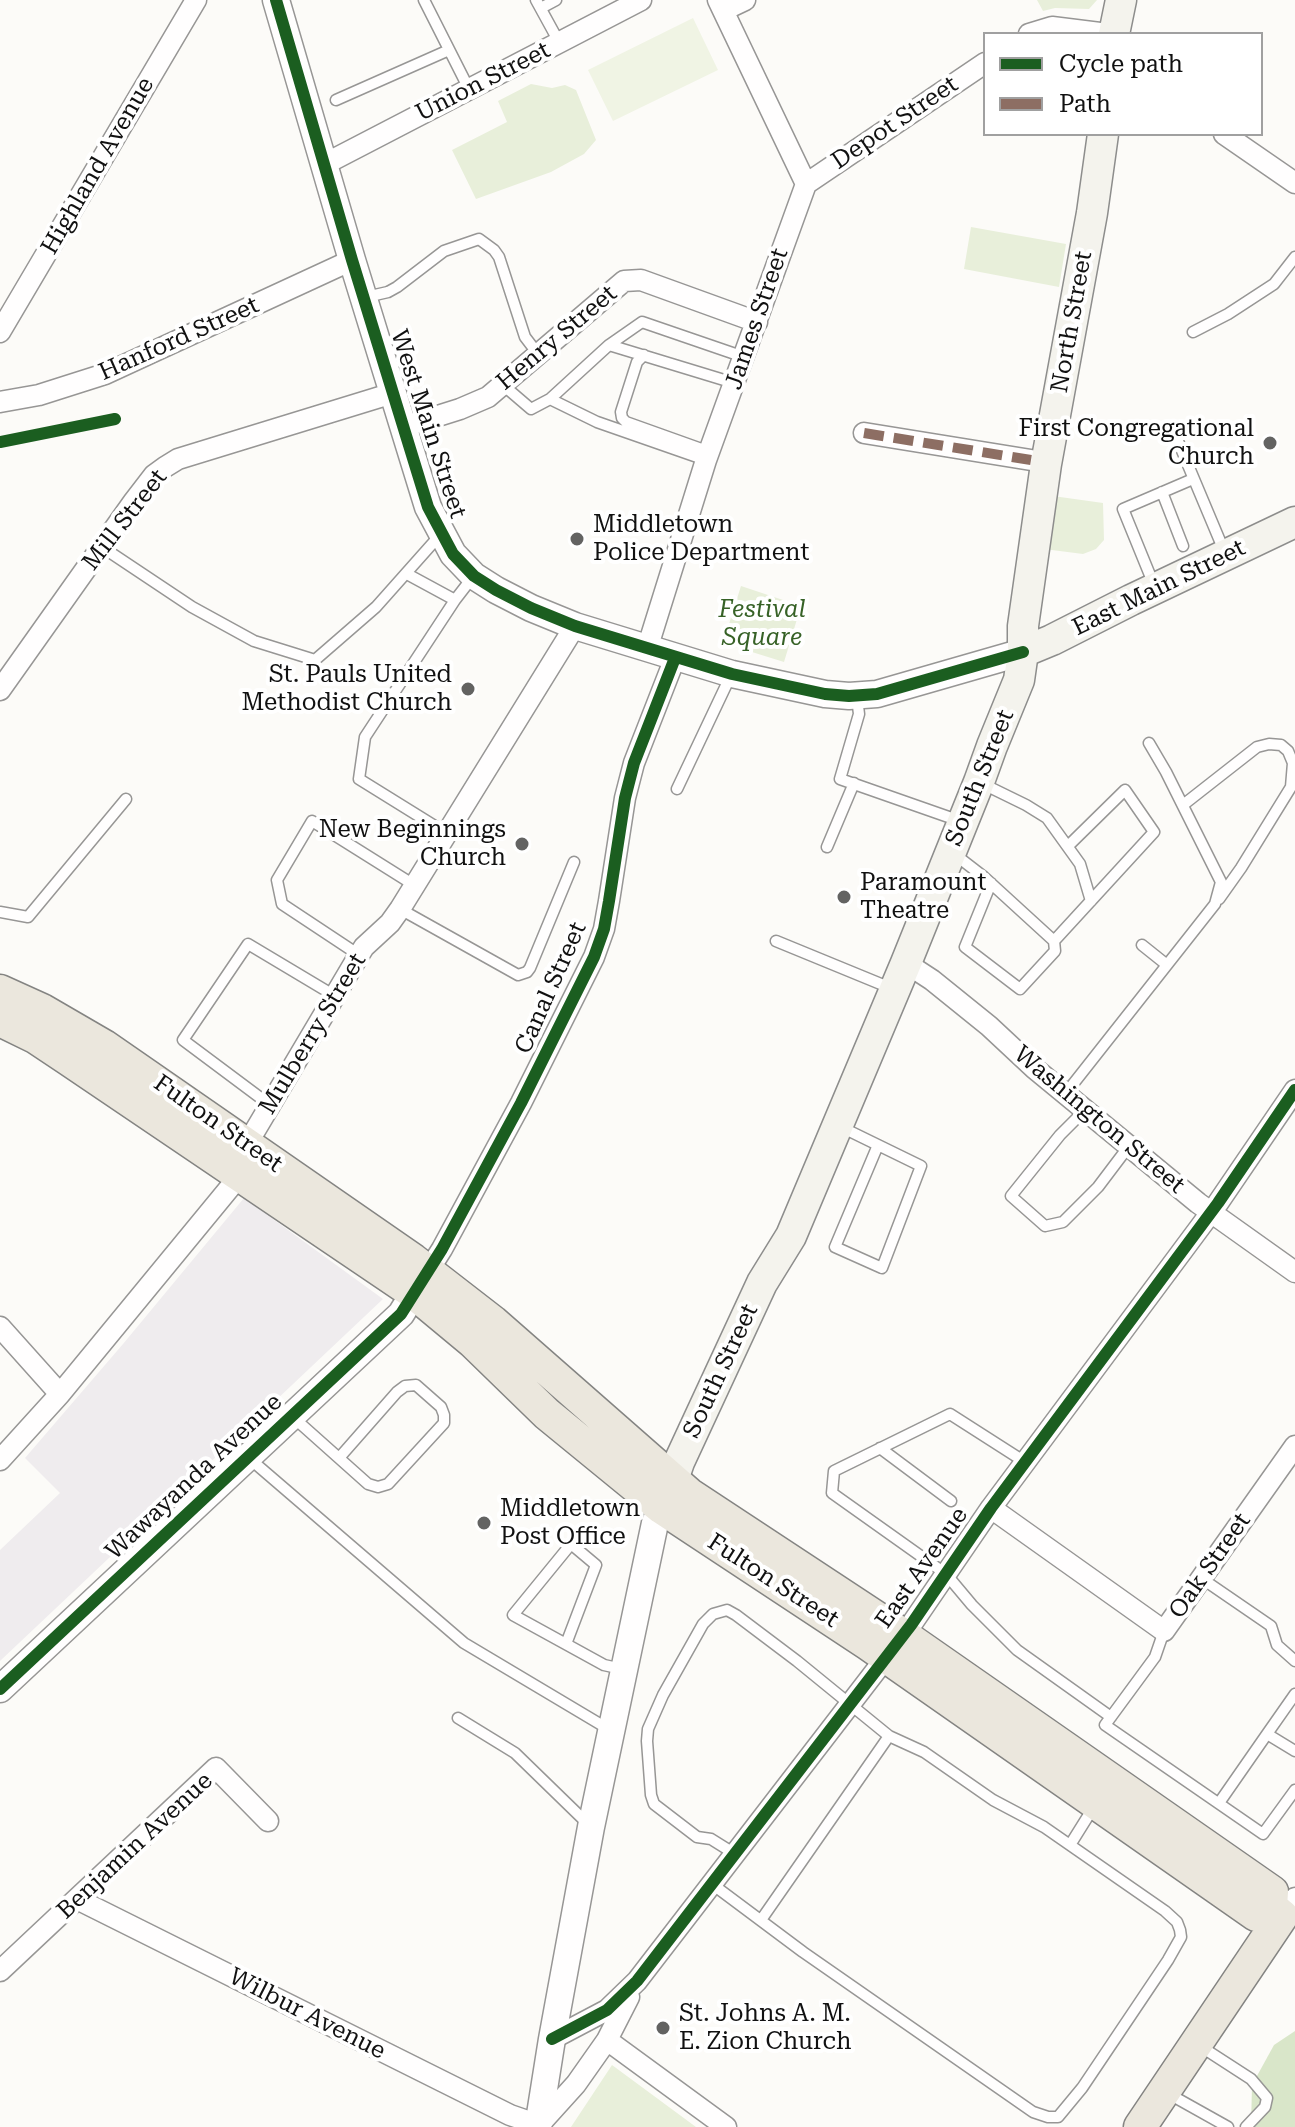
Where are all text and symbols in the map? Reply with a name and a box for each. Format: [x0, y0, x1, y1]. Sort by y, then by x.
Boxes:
legend [983, 32, 1263, 136]
street label: Union Street [411, 36, 555, 128]
text: Cycle path [1059, 50, 1183, 78]
street label: Depot Street [826, 70, 964, 176]
street label: Highland Avenue [36, 72, 160, 260]
text: Path [1059, 90, 1111, 118]
street label: James Street [719, 245, 795, 393]
street label: North Street [1045, 249, 1099, 395]
street label: Henry Street [491, 279, 623, 397]
street label: Hanford Street [95, 291, 263, 387]
street label: West Main Street [384, 326, 472, 522]
place label: First Congregational Church [1019, 415, 1254, 471]
marker: First Congregational Church [1261, 434, 1279, 452]
street label: Mill Street [77, 464, 173, 576]
place label: Middletown Police Department [593, 511, 809, 567]
marker: Middletown Police Department [568, 530, 586, 548]
street label: East Main Street [1068, 534, 1250, 642]
park label: Festival Square [718, 596, 806, 652]
place label: St. Pauls United Methodist Church [241, 661, 452, 717]
marker: St. Pauls United Methodist Church [459, 680, 477, 698]
street label: South Street [940, 706, 1020, 850]
place label: New Beginnings Church [319, 816, 506, 872]
marker: New Beginnings Church [513, 835, 531, 853]
place label: Paramount Theatre [860, 869, 986, 925]
marker: Paramount Theatre [835, 888, 853, 906]
street label: Canal Street [509, 918, 593, 1058]
street label: Mulberry Street [254, 948, 372, 1120]
street label: Washington Street [1008, 1040, 1190, 1200]
street label: Fulton Street [148, 1069, 288, 1179]
street label: South Street [677, 1299, 765, 1443]
street label: Wawayanda Avenue [100, 1388, 288, 1566]
place label: Middletown Post Office [500, 1495, 640, 1551]
street label: East Avenue [870, 1502, 974, 1634]
street label: Oak Street [1163, 1508, 1257, 1624]
marker: Middletown Post Office [475, 1514, 493, 1532]
street label: Fulton Street [702, 1528, 844, 1634]
street label: Benjamin Avenue [51, 1767, 219, 1925]
street label: Wilbur Avenue [224, 1962, 390, 2066]
place label: St. Johns A. M. E. Zion Church [679, 2000, 851, 2056]
marker: St. Johns A. M. E. Zion Church [654, 2019, 672, 2037]

